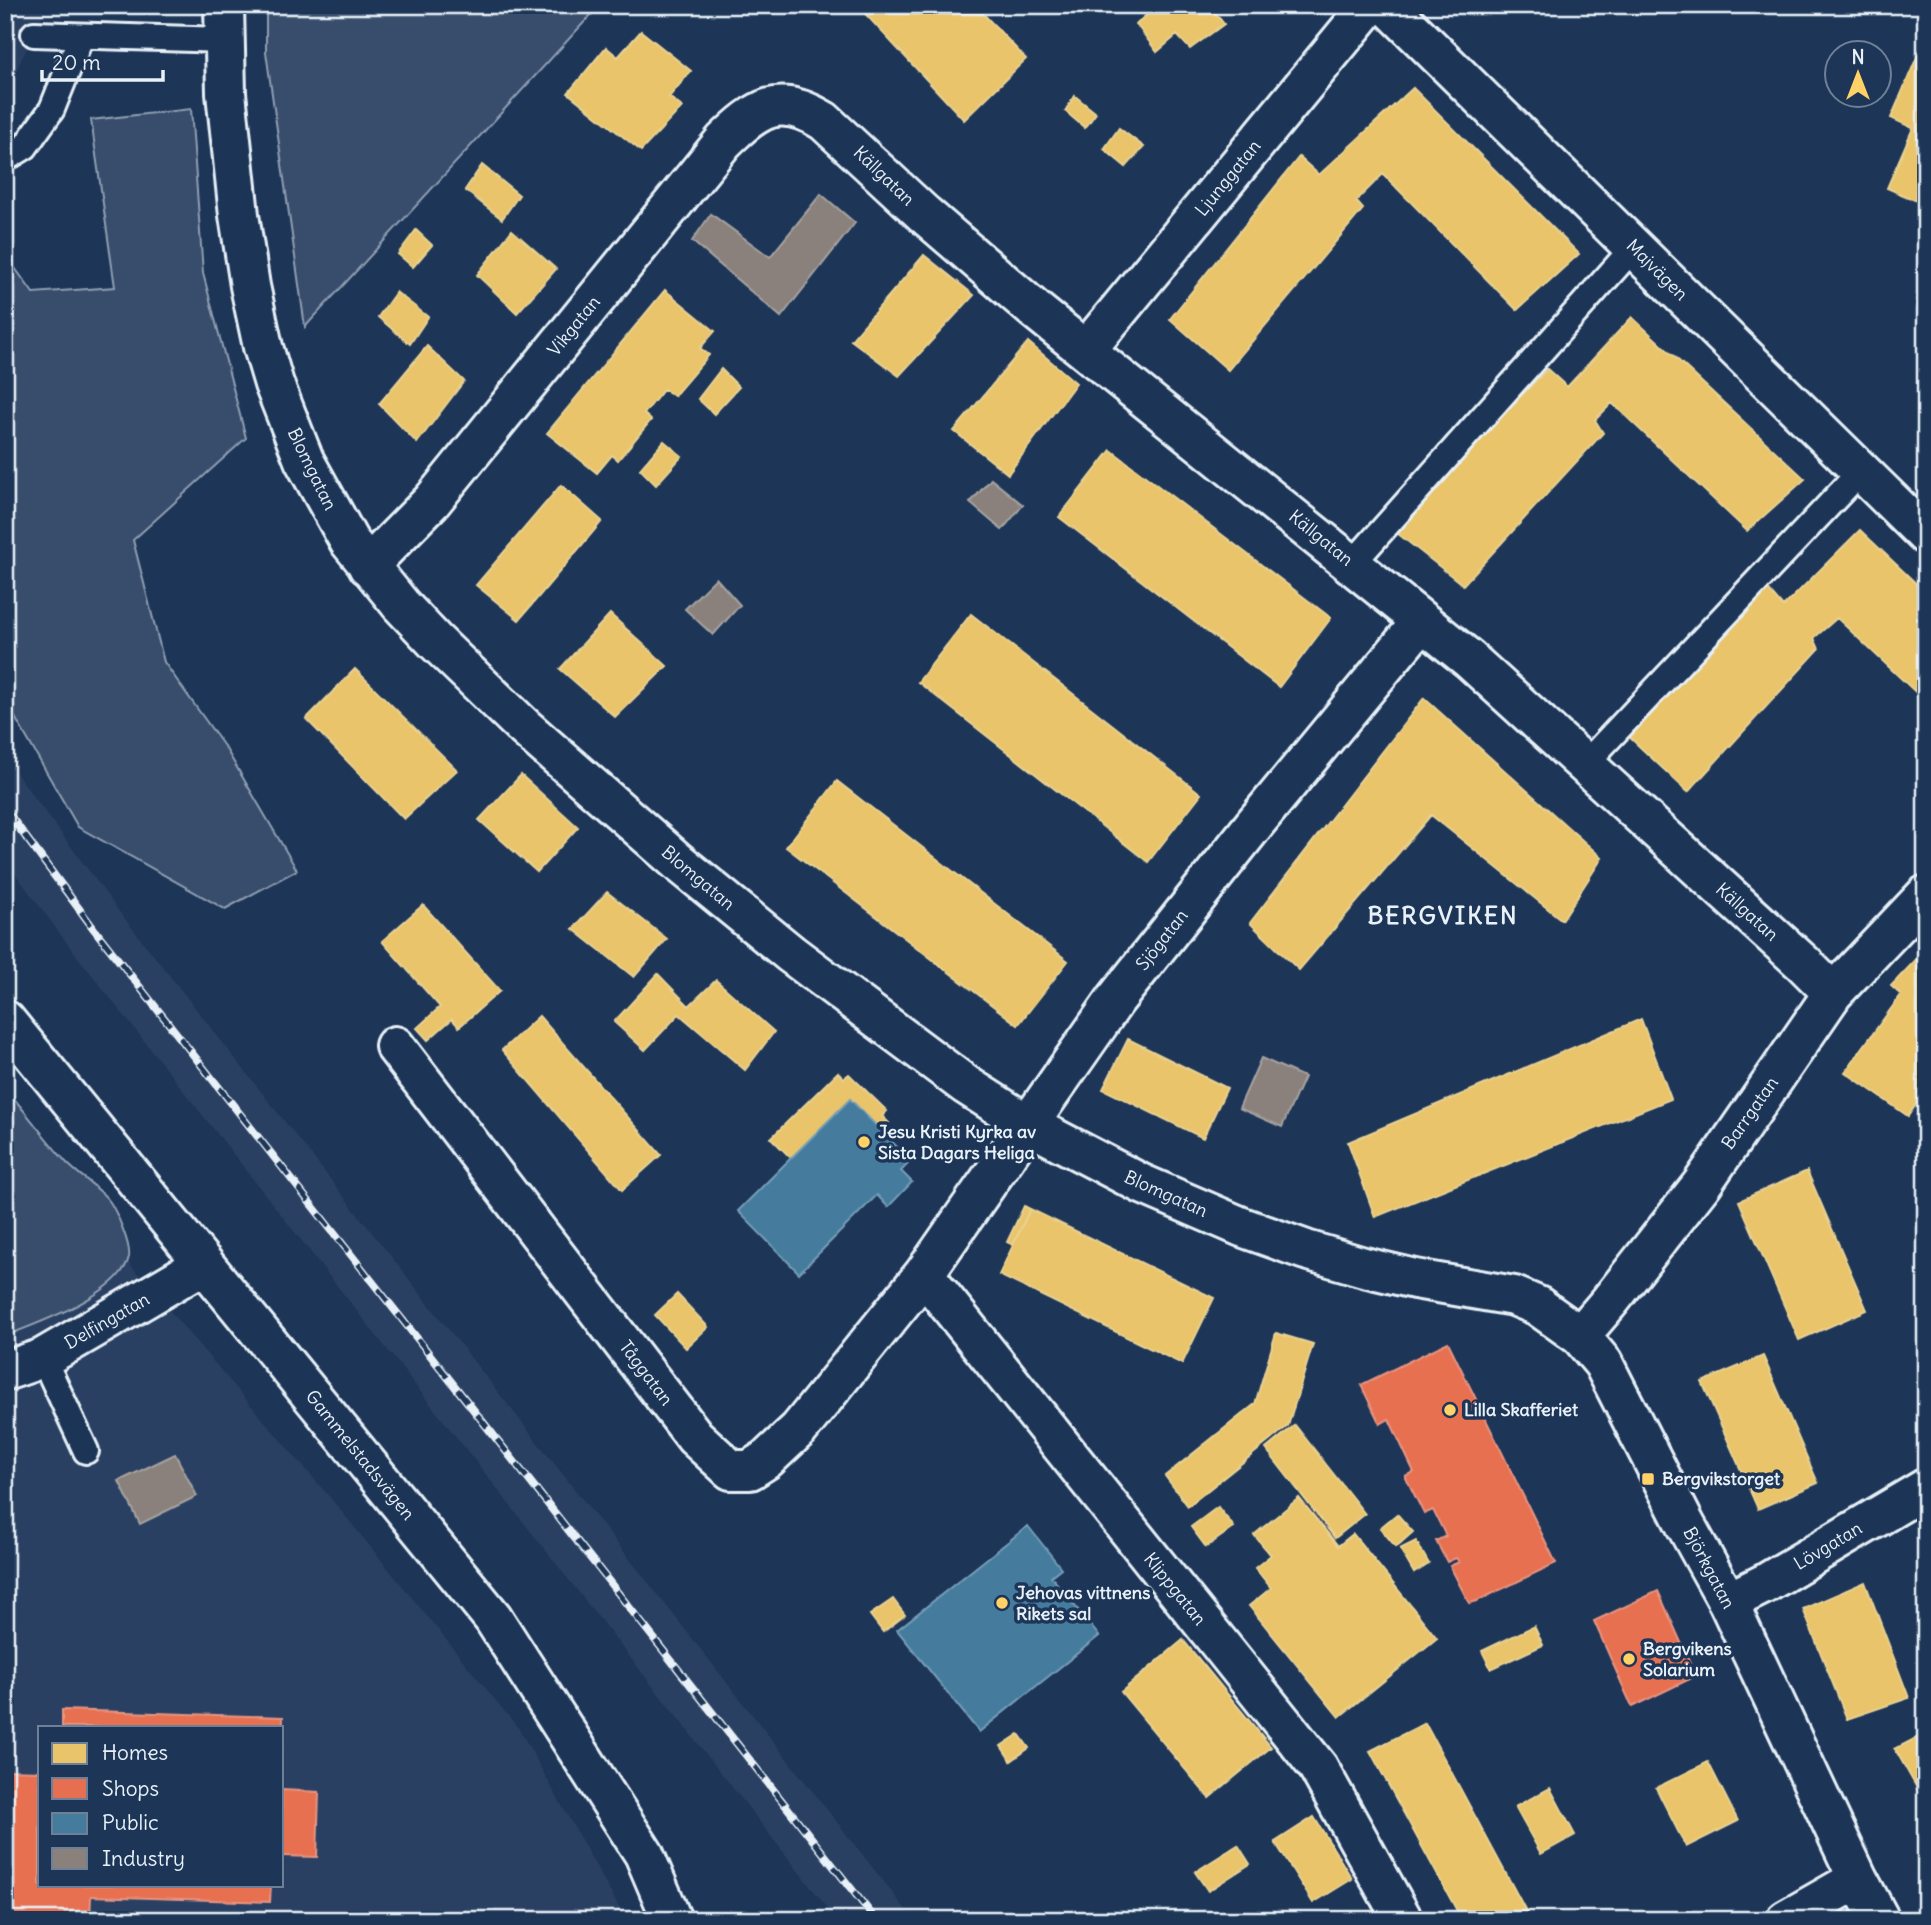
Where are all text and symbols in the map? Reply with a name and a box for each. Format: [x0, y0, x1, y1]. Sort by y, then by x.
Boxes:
scale bar [42, 38, 163, 82]
north arrow [1822, 38, 1892, 108]
text: N [1851, 45, 1865, 69]
text: 20 m [52, 49, 101, 76]
street label: Ljunggatan [1190, 135, 1265, 221]
street label: Källgatan [849, 141, 920, 210]
street label: Majvägen [1622, 234, 1693, 305]
street label: Vikgatan [542, 291, 605, 361]
street label: Blomgatan [283, 424, 342, 514]
street label: Källgatan [1284, 505, 1358, 571]
street label: Blomgatan [657, 840, 740, 915]
street label: Källgatan [1711, 878, 1783, 946]
district label: BERGVIKEN [1367, 900, 1519, 930]
street label: Sjögatan [1131, 905, 1193, 975]
street label: Barrgatan [1716, 1072, 1783, 1154]
place label: Jesu Kristi Kyrka av Sista Dagars Heliga [878, 1120, 1036, 1164]
marker: Jesu Kristi Kyrka av Sista Dagars Heliga [856, 1134, 872, 1150]
street label: Blomgatan [1121, 1165, 1211, 1222]
street label: Delfingatan [60, 1287, 153, 1354]
street label: Tåggatan [614, 1336, 678, 1410]
street label: Gammelstadsvägen [301, 1385, 420, 1524]
place label: Lilla Skafferiet [1464, 1398, 1579, 1421]
marker: Lilla Skafferiet [1442, 1402, 1458, 1418]
place label: Bergvikstorget [1662, 1467, 1781, 1490]
marker: Bergvikstorget [1640, 1471, 1656, 1487]
street label: Lövgatan [1789, 1516, 1866, 1575]
street label: Björkgatan [1678, 1523, 1741, 1613]
street label: Klippgatan [1139, 1548, 1212, 1630]
place label: Jehovas vittnens Rikets sal [1016, 1581, 1150, 1625]
marker: Jehovas vittnens Rikets sal [994, 1595, 1010, 1611]
place label: Bergvikens Solarium [1643, 1637, 1732, 1681]
marker: Bergvikens Solarium [1621, 1651, 1637, 1667]
legend [38, 1726, 284, 1886]
text: Homes [102, 1739, 168, 1766]
text: Shops [102, 1775, 159, 1802]
text: Public [102, 1809, 159, 1836]
text: Industry [102, 1845, 185, 1872]

